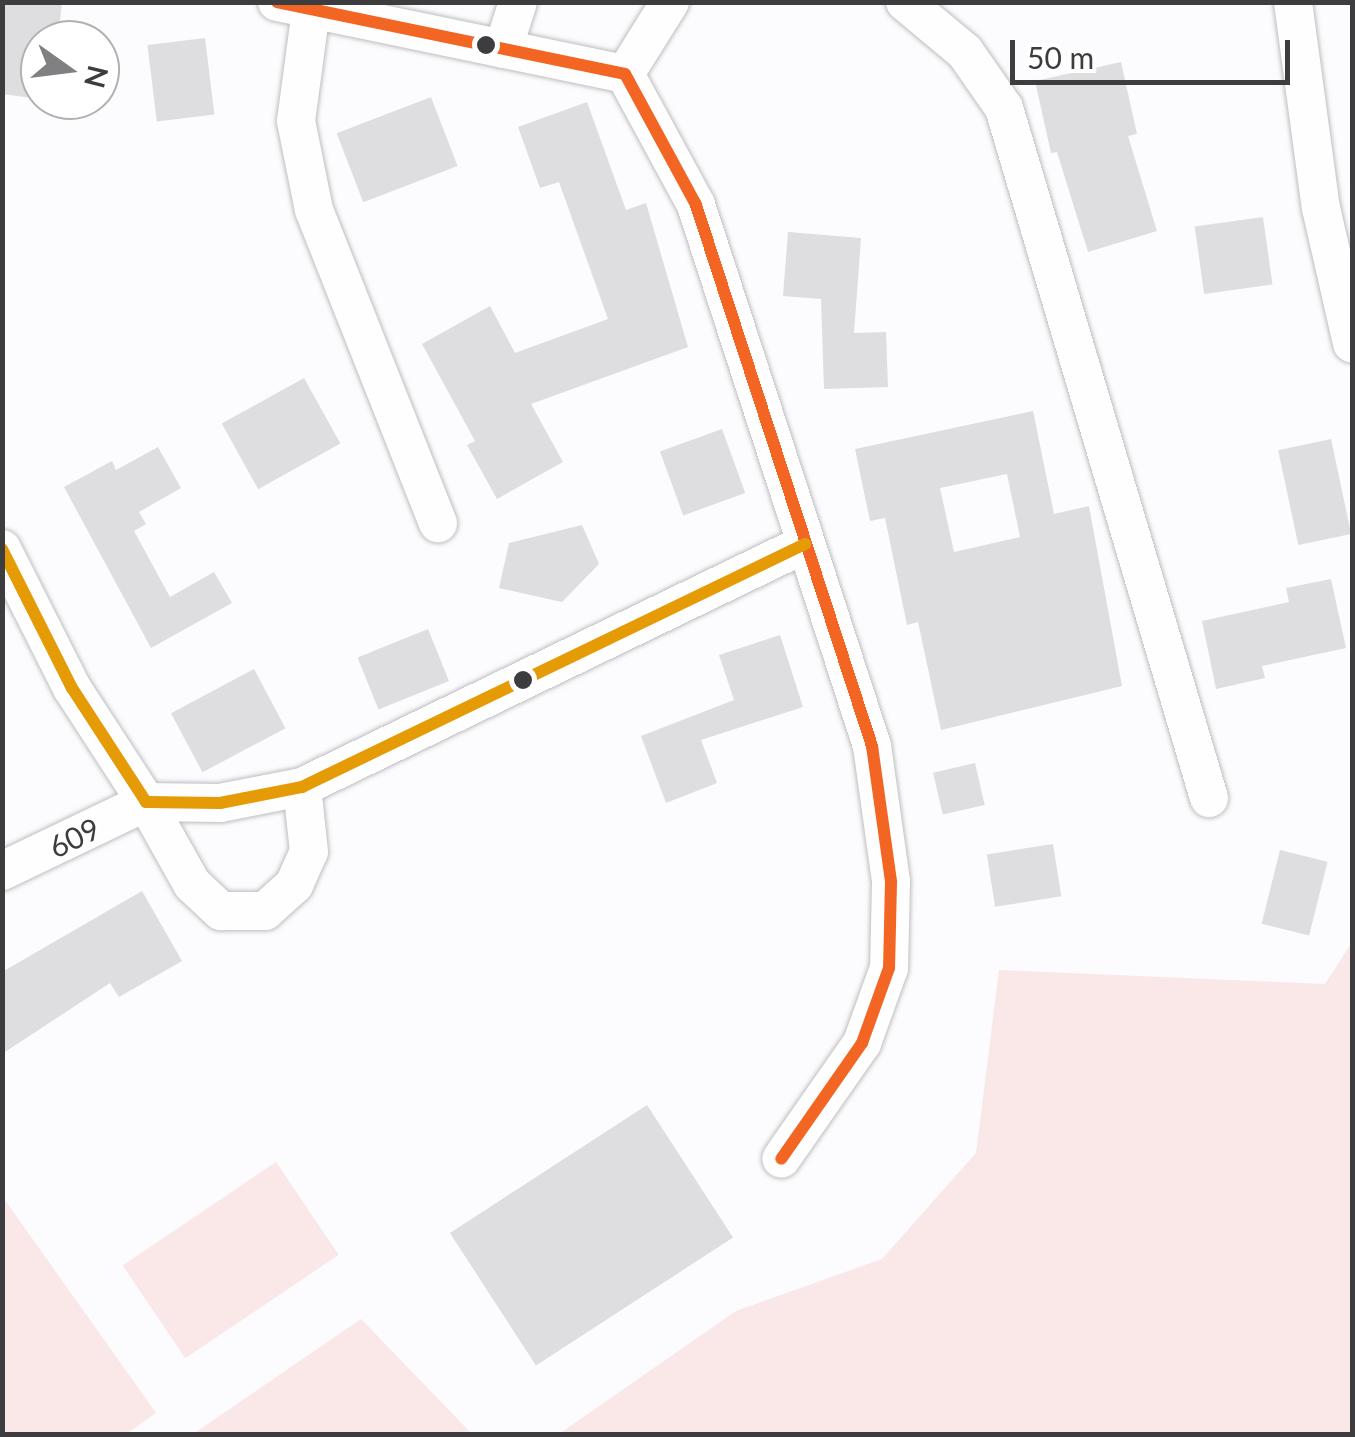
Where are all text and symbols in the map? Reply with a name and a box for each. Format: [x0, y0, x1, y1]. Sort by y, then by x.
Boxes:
north arrow [20, 20, 120, 120]
scale bar [1015, 20, 1295, 82]
unlabelled marker [476, 35, 496, 55]
text: 50 m [1027, 39, 1094, 75]
text: N [78, 62, 116, 91]
unlabelled marker [513, 670, 533, 690]
street label: 609 [43, 809, 105, 865]

